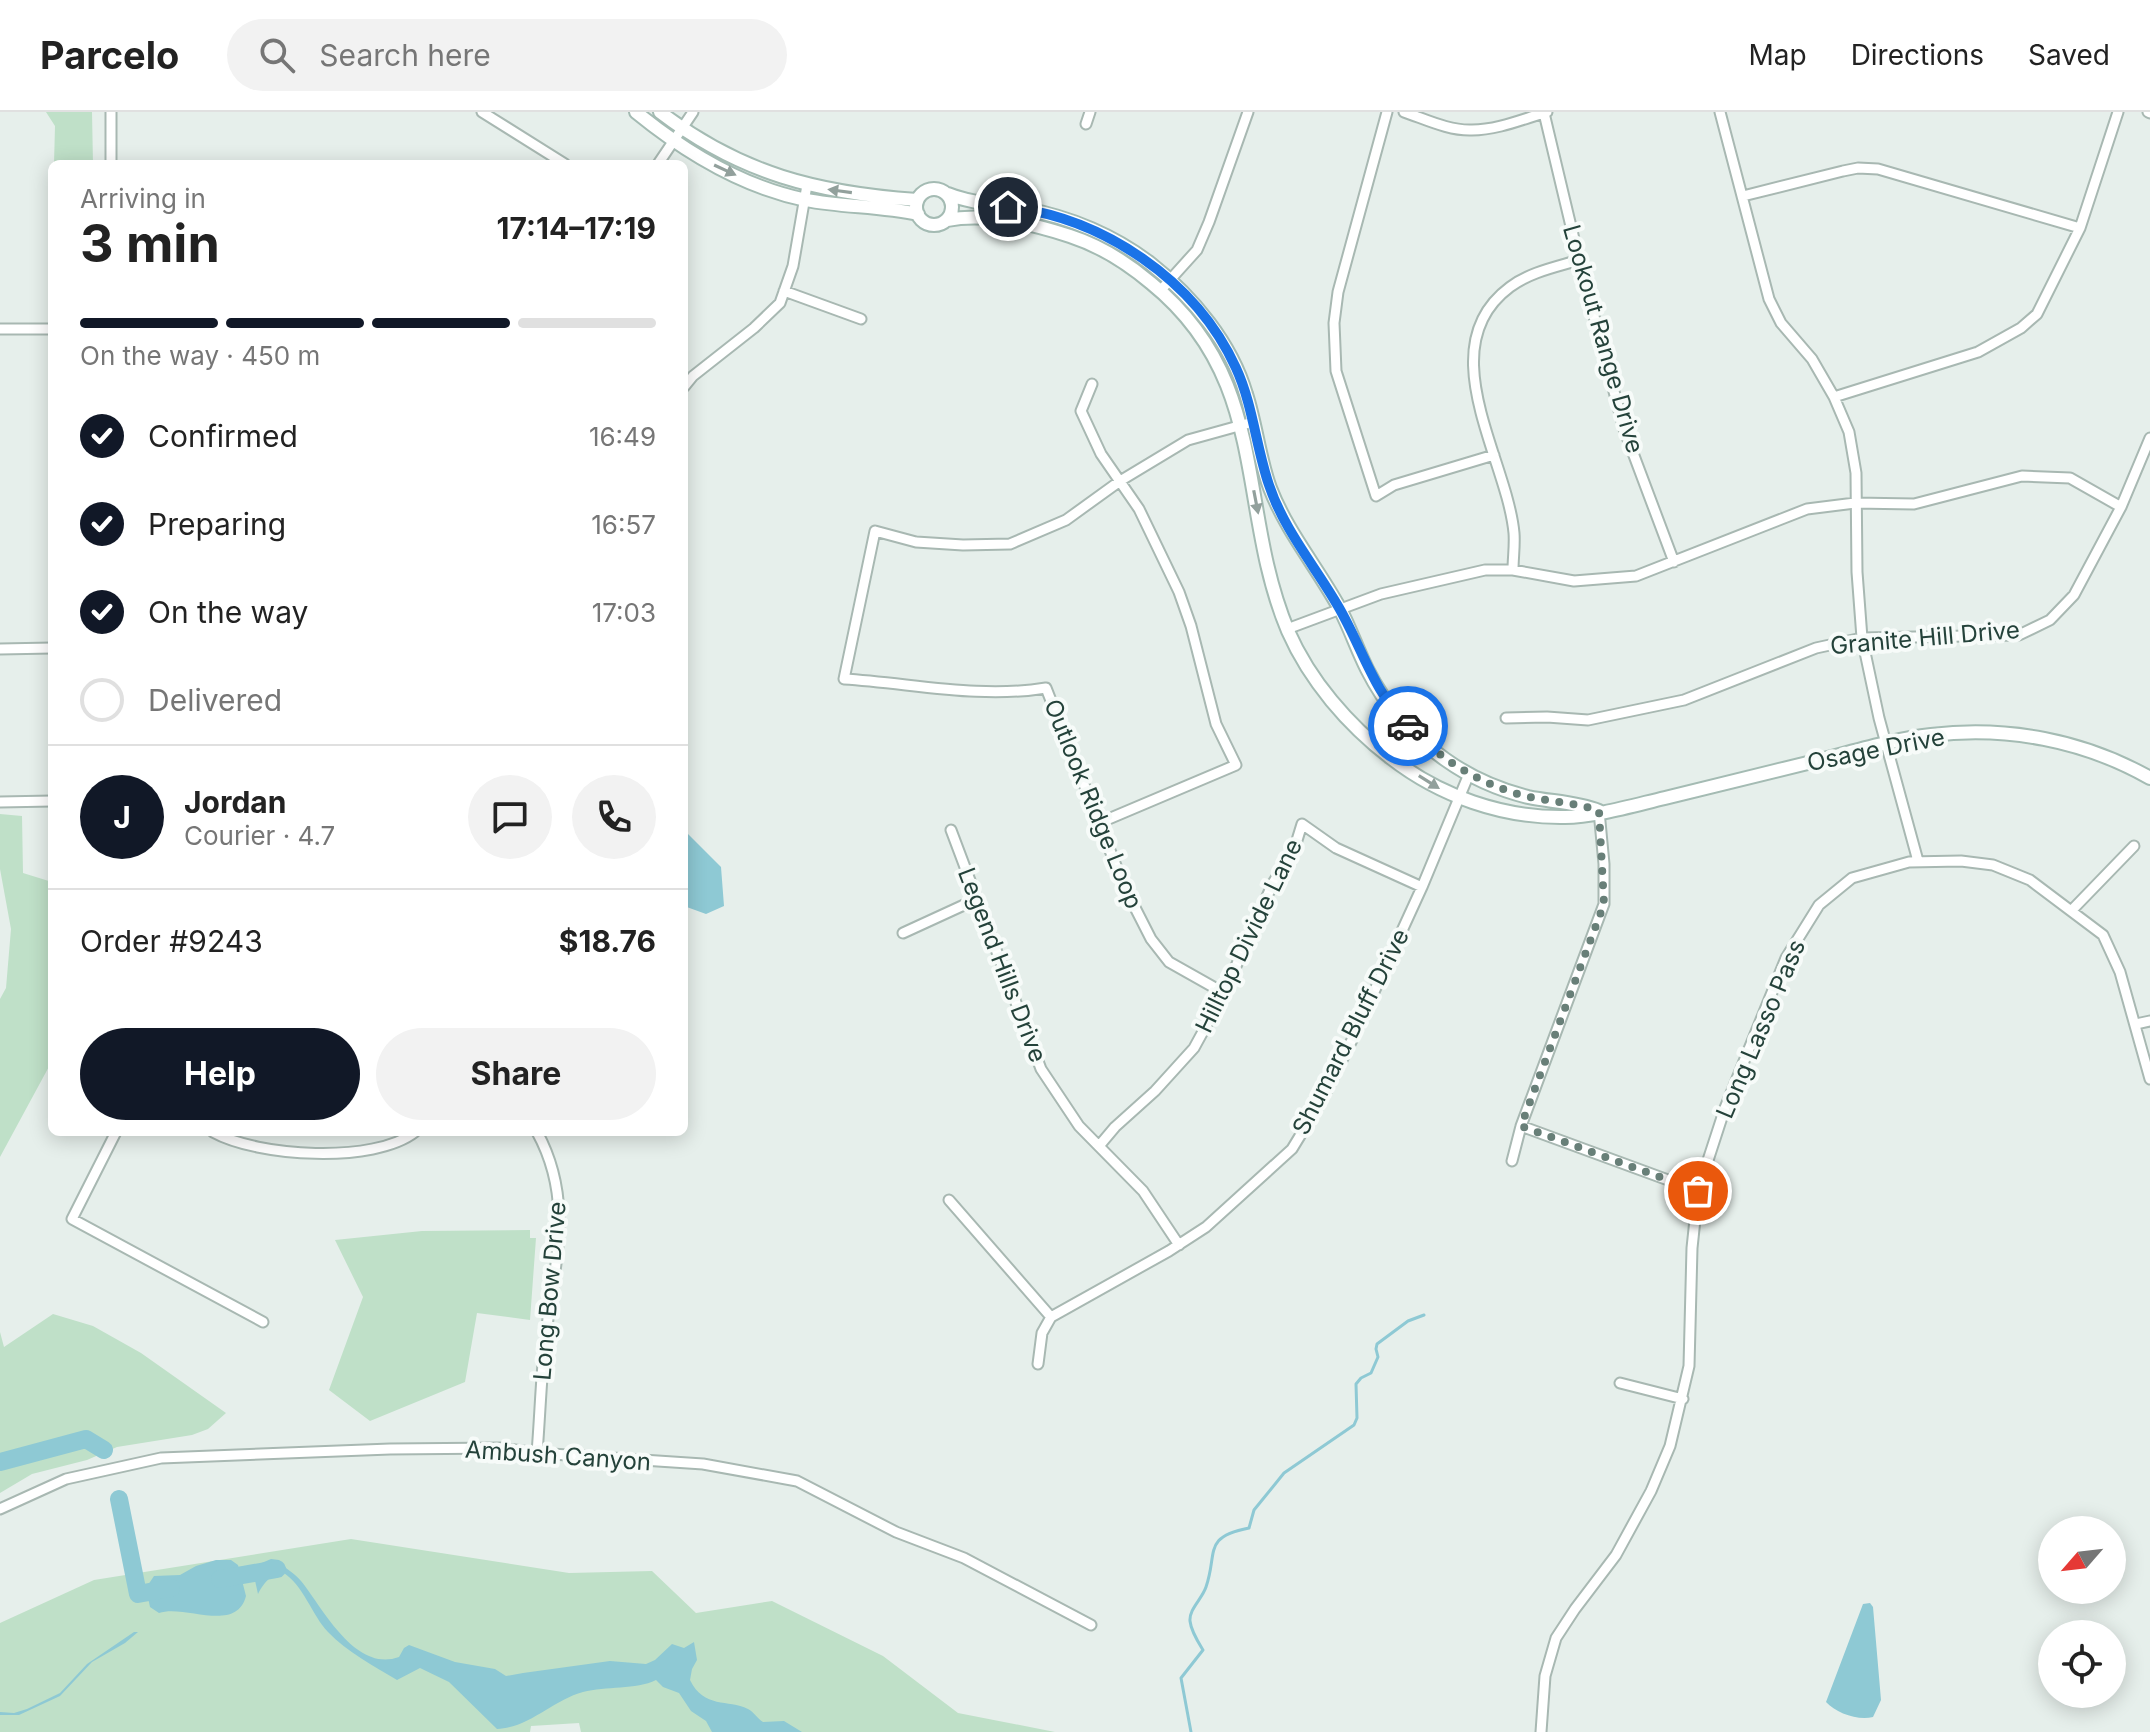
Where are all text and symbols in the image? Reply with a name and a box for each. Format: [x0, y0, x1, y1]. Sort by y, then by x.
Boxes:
search box [227, 19, 787, 91]
text: Parcelo [40, 32, 179, 78]
icon: search [255, 33, 299, 77]
text: Search here [319, 37, 491, 73]
text: Map [1748, 38, 1807, 72]
text: Directions [1851, 38, 1984, 72]
text: Saved [2028, 38, 2110, 72]
one-way arrow [713, 163, 736, 177]
pin [974, 173, 1042, 241]
text: Arriving in [80, 183, 206, 214]
one-way arrow [827, 184, 852, 197]
icon: home [986, 185, 1030, 229]
text: 17:14–17:19 [497, 210, 656, 246]
text: 3 min [80, 212, 220, 275]
street label: Lookout Range Drive [1557, 221, 1650, 456]
text: On the way · 450 m [80, 340, 320, 371]
icon: check [80, 414, 124, 458]
text: Confirmed [148, 418, 298, 454]
text: 16:49 [589, 421, 656, 452]
one-way arrow [1250, 490, 1262, 515]
icon: check [80, 502, 124, 546]
text: Preparing [148, 506, 286, 542]
text: 16:57 [591, 509, 656, 540]
icon: check [80, 590, 124, 634]
text: On the way [148, 594, 308, 630]
text: 17:03 [592, 597, 656, 628]
street label: Granite Hill Drive [1829, 615, 2021, 660]
text: Delivered [148, 682, 282, 718]
courier [1368, 686, 1448, 766]
street label: Outlook Ridge Loop [1038, 695, 1149, 913]
icon: car [1386, 704, 1430, 748]
street label: Osage Drive [1805, 722, 1947, 777]
button: chat [468, 775, 552, 859]
button: phone [572, 775, 656, 859]
one-way arrow [1419, 775, 1440, 790]
text: Jordan [184, 784, 286, 820]
text: J [113, 799, 131, 835]
text: Courier · 4.7 [184, 820, 335, 851]
street label: Hilltop Divide Lane [1189, 834, 1308, 1037]
street label: Legend Hills Drive [952, 863, 1053, 1066]
text: Order #9243 [80, 923, 263, 959]
text: $18.76 [559, 923, 656, 959]
street label: Shumard Bluff Drive [1286, 924, 1415, 1140]
street label: Long Lasso Pass [1710, 935, 1811, 1123]
button: Help [80, 1028, 360, 1120]
button: Share [376, 1028, 656, 1120]
pin [1664, 1157, 1732, 1225]
icon: bag [1676, 1169, 1720, 1213]
street label: Long Bow Drive [527, 1200, 572, 1381]
street label: Ambush Canyon [464, 1435, 652, 1476]
north arrow [2038, 1516, 2126, 1604]
map controls [2038, 1516, 2126, 1708]
button: locate [2038, 1620, 2126, 1708]

